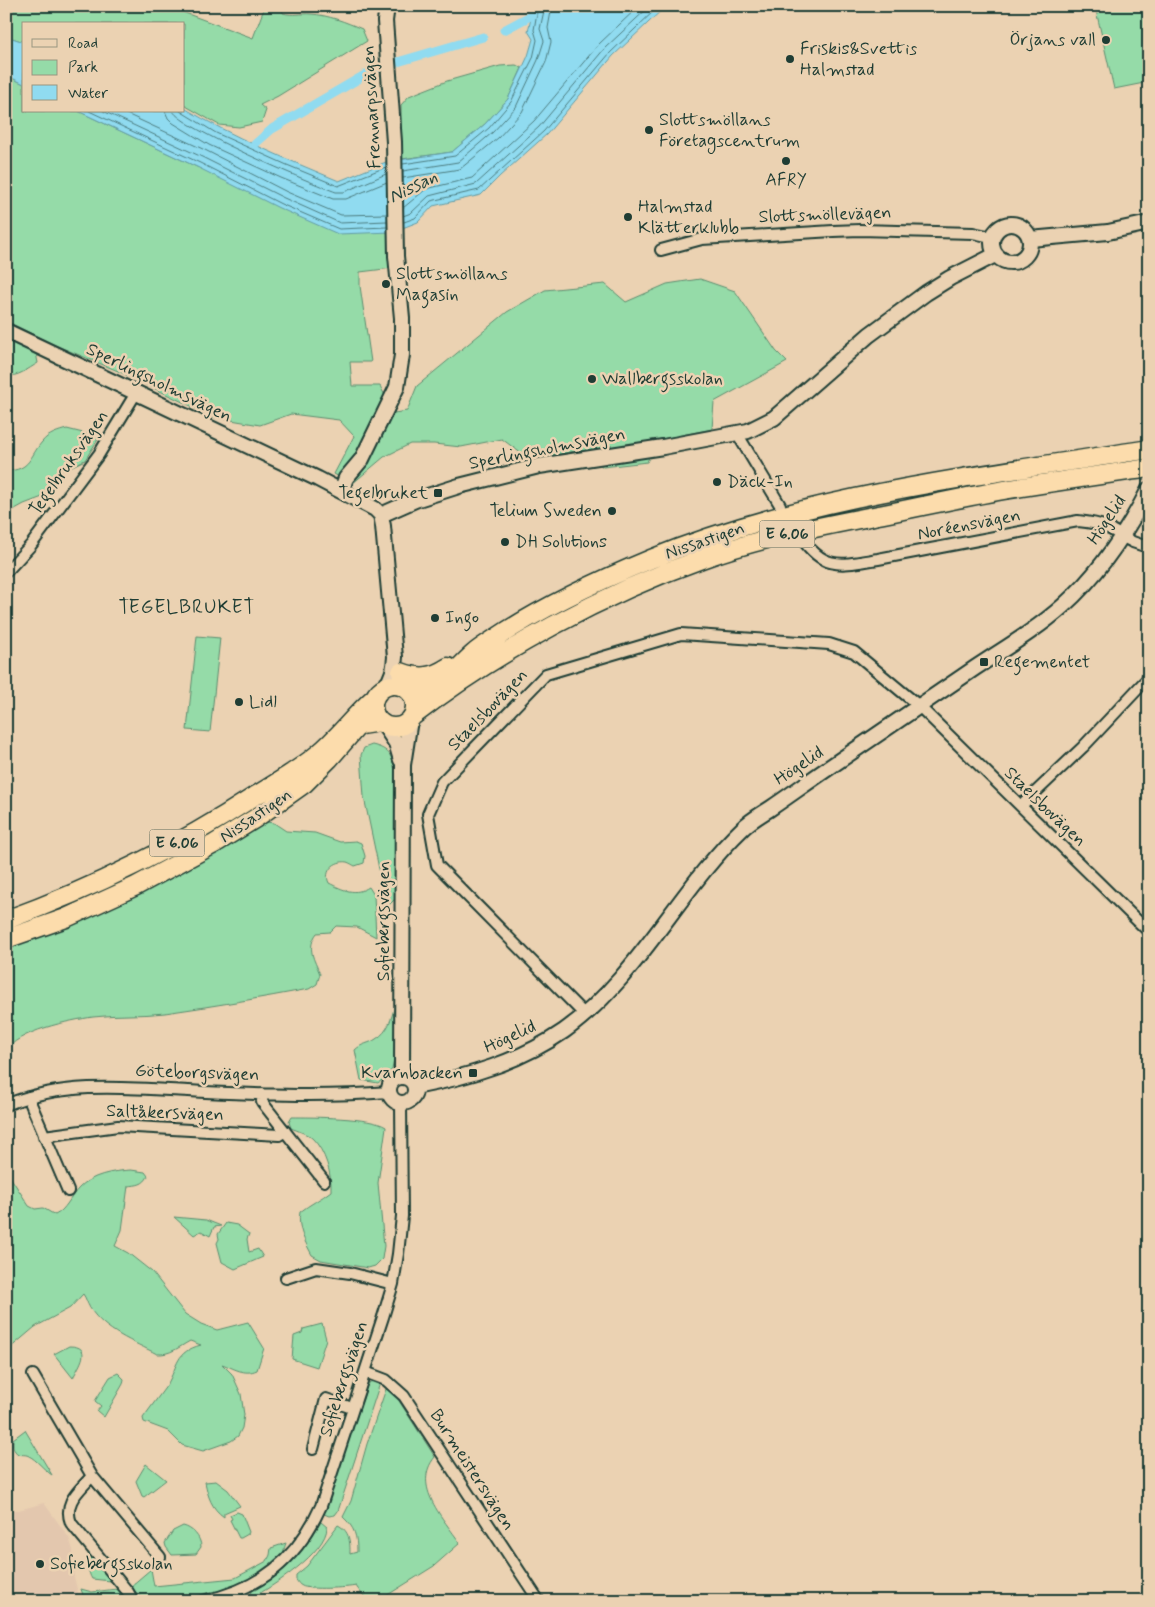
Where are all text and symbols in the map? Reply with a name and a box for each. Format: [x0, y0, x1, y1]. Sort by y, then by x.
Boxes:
legend [22, 22, 185, 112]
place label: Örjans vall [1010, 28, 1096, 52]
text: Road [68, 34, 98, 54]
marker: Örjans vall [1100, 34, 1112, 46]
place label: Friskis&Svettis Halmstad [800, 37, 917, 82]
street label: Frennarpsvägen [357, 45, 387, 169]
marker: Friskis&Svettis Halmstad [784, 53, 796, 65]
text: Park [68, 58, 98, 78]
text: Water [68, 84, 108, 104]
place label: Slottsmöllans Företagscentrum [659, 108, 800, 154]
marker: Slottsmöllans Företagscentrum [643, 124, 655, 136]
marker: AFRY [780, 155, 792, 167]
water label: Nissan [384, 164, 442, 210]
place label: AFRY [765, 168, 807, 192]
place label: Halmstad Klätterklubb [638, 195, 739, 240]
street label: Slottsmöllevägen [758, 201, 892, 229]
marker: Halmstad Klätterklubb [622, 211, 634, 223]
place label: Slottsmöllans Magasin [396, 262, 508, 309]
marker: Slottsmöllans Magasin [380, 278, 392, 290]
street label: Sperlingsholmsvägen [81, 337, 236, 430]
place label: Wallbergsskolan [602, 367, 723, 393]
marker: Wallbergsskolan [586, 373, 598, 385]
street label: Tegelbruksvägen [24, 405, 116, 522]
street label: Sperlingsholmsvägen [467, 422, 628, 478]
place label: Däck-In [727, 470, 793, 494]
marker: Däck-In [711, 476, 723, 488]
place label: Tegelbruket [338, 481, 428, 507]
marker: Tegelbruket [432, 487, 444, 499]
street label: Högelid [1082, 490, 1132, 550]
place label: Telium Sweden [489, 499, 602, 523]
street label: Noréensvägen [916, 503, 1022, 547]
marker: Telium Sweden [606, 505, 618, 517]
street label: Nissastigen [662, 516, 748, 566]
road number: E 6.06 [760, 520, 814, 548]
place label: DH Solutions [515, 530, 607, 554]
marker: DH Solutions [499, 536, 511, 548]
district label: TEGELBRUKET [118, 595, 256, 620]
place label: Ingo [445, 606, 479, 632]
marker: Ingo [429, 612, 441, 624]
place label: Regementet [994, 650, 1090, 676]
marker: Regementet [978, 656, 990, 668]
street label: Staelsbovägen [443, 664, 533, 756]
place label: Lidl [249, 690, 277, 714]
marker: Lidl [233, 696, 245, 708]
street label: Högelid [770, 741, 828, 791]
street label: Staelsbovägen [999, 762, 1091, 852]
street label: Nissastigen [215, 783, 297, 849]
road number: E 6.06 [150, 830, 204, 856]
street label: Sofiebergsvägen [372, 861, 398, 981]
street label: Högelid [480, 1015, 540, 1059]
street label: Göteborgsvägen [134, 1059, 260, 1087]
place label: Kvarnbacken [361, 1061, 463, 1085]
marker: Kvarnbacken [467, 1067, 479, 1079]
street label: Saltåkersvägen [106, 1099, 224, 1127]
street label: Sofiebergsvägen [314, 1318, 376, 1441]
street label: Burmeistersvägen [424, 1405, 520, 1535]
place label: Sofiebergsskolan [50, 1552, 173, 1578]
marker: Sofiebergsskolan [34, 1558, 46, 1570]

